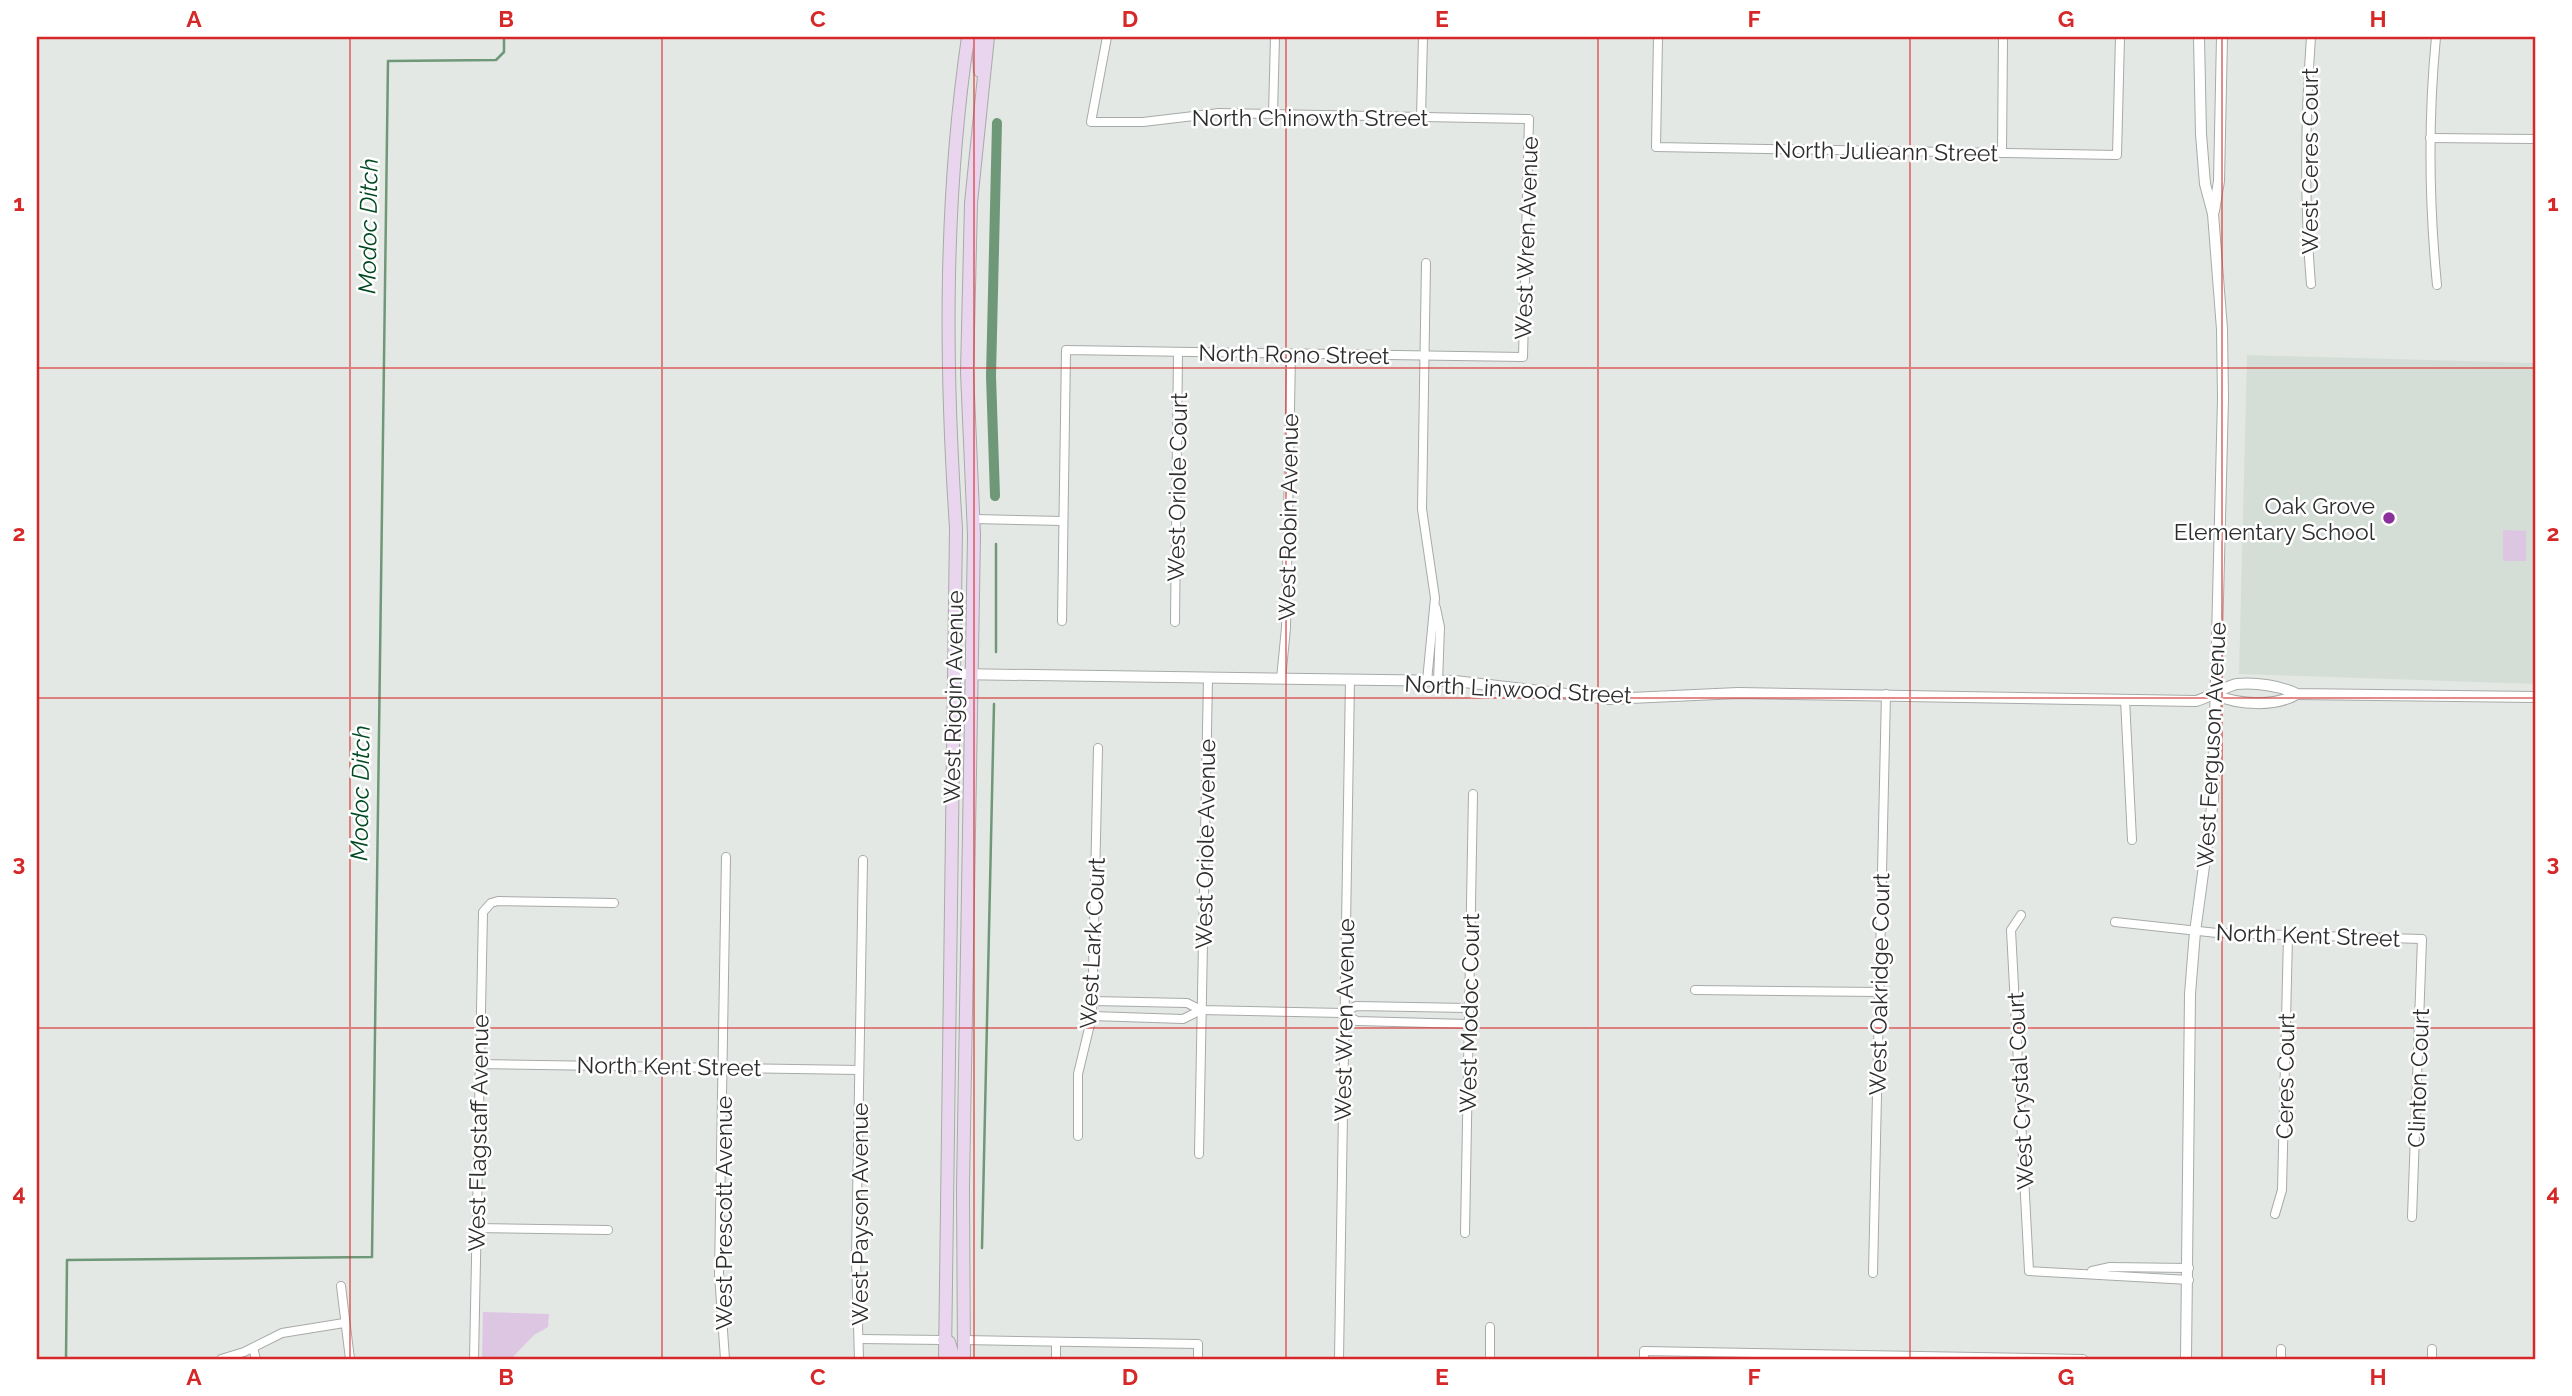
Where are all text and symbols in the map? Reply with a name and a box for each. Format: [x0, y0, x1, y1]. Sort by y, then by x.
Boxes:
text: A [186, 5, 202, 32]
text: B [498, 5, 514, 32]
text: C [810, 5, 826, 32]
text: D [1122, 5, 1138, 32]
text: E [1435, 5, 1449, 32]
text: F [1747, 5, 1761, 32]
text: G [2058, 5, 2074, 32]
text: H [2369, 5, 2387, 32]
street label: West Ceres Court [2296, 67, 2323, 255]
street label: North Chinowth Street [1192, 104, 1429, 131]
street label: West Wren Avenue [1509, 136, 1543, 340]
street label: North Julieann Street [1774, 136, 1999, 166]
water label: Modoc Ditch [352, 158, 384, 294]
text: 1 [13, 189, 25, 216]
text: 1 [2547, 189, 2559, 216]
street label: North Rono Street [1198, 339, 1390, 369]
street label: West Oriole Court [1162, 392, 1192, 582]
street label: West Robin Avenue [1273, 413, 1303, 621]
place label: Oak Grove Elementary School [2174, 492, 2376, 545]
marker: Oak Grove Elementary School [2381, 510, 2397, 526]
text: 2 [13, 519, 25, 546]
text: 2 [2547, 519, 2559, 546]
street label: West Riggin Avenue [938, 590, 968, 804]
street label: West Ferguson Avenue [2191, 621, 2231, 869]
street label: North Linwood Street [1404, 670, 1633, 708]
water label: Modoc Ditch [344, 725, 376, 861]
street label: West Oriole Avenue [1190, 739, 1220, 949]
text: 3 [13, 849, 25, 876]
text: 3 [2547, 849, 2559, 876]
street label: West Lark Court [1074, 856, 1110, 1029]
street label: West Oakridge Court [1864, 872, 1894, 1095]
street label: West Modoc Court [1454, 913, 1484, 1113]
street label: West Wren Avenue [1329, 918, 1359, 1122]
street label: North Kent Street [2215, 918, 2401, 952]
street label: West Crystal Court [2001, 991, 2039, 1191]
street label: Clinton Court [2402, 1007, 2434, 1148]
street label: Ceres Court [2270, 1012, 2300, 1139]
street label: West Flagstaff Avenue [462, 1014, 494, 1252]
street label: North Kent Street [577, 1051, 762, 1081]
street label: West Prescott Avenue [710, 1096, 737, 1330]
street label: West Payson Avenue [846, 1102, 873, 1326]
text: 4 [12, 1179, 26, 1206]
text: 4 [2546, 1179, 2560, 1206]
text: A [186, 1363, 202, 1390]
text: B [498, 1363, 514, 1390]
text: C [810, 1363, 826, 1390]
text: D [1122, 1363, 1138, 1390]
text: E [1435, 1363, 1449, 1390]
text: F [1747, 1363, 1761, 1390]
text: G [2058, 1363, 2074, 1390]
text: H [2369, 1363, 2387, 1390]

